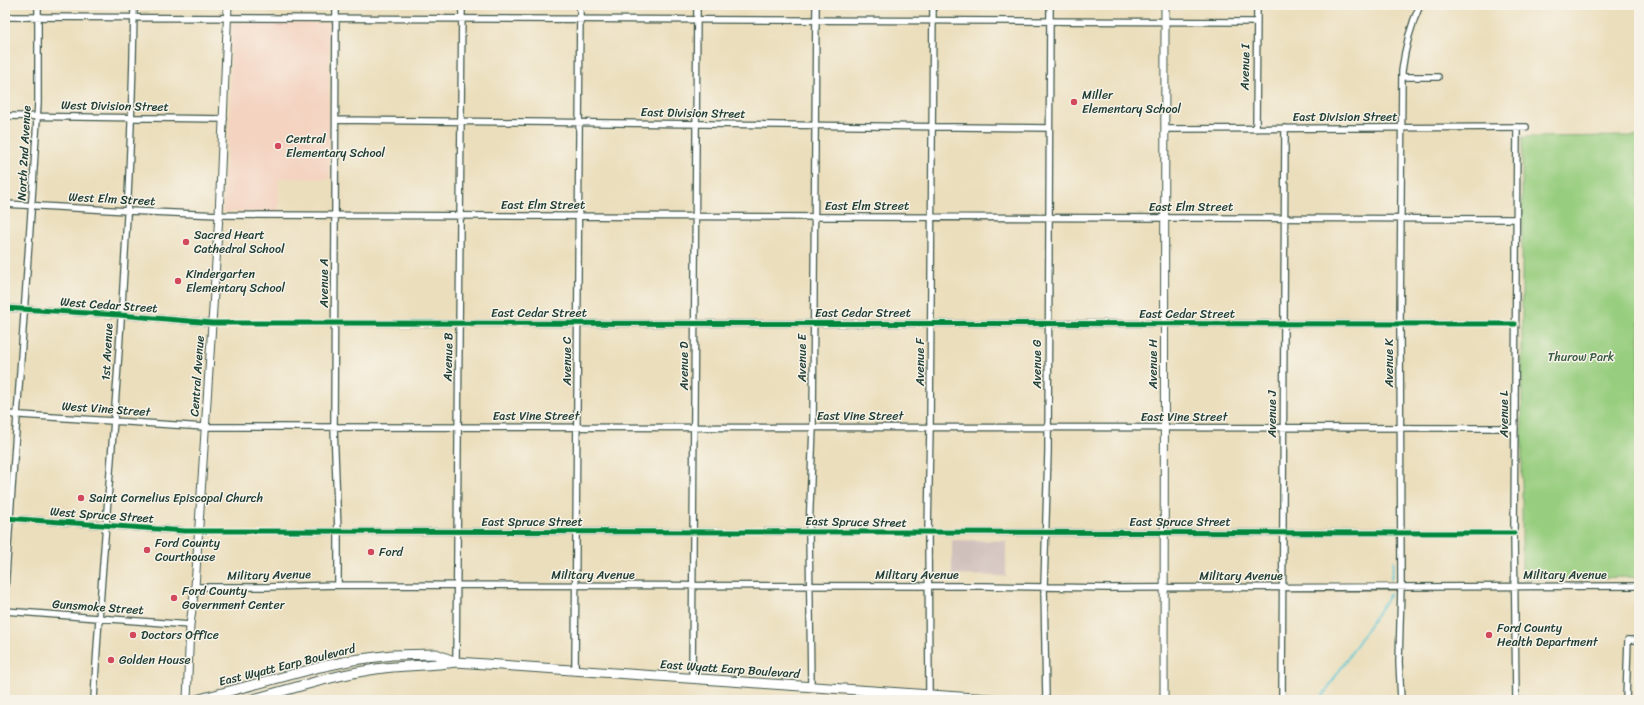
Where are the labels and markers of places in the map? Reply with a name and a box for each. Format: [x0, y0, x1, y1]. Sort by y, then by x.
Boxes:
place label: Miller Elementary School [1082, 84, 1182, 120]
marker: Miller Elementary School [1069, 97, 1079, 107]
place label: Central Elementary School [286, 128, 386, 164]
marker: Central Elementary School [273, 141, 283, 151]
place label: Sacred Heart Cathedral School [194, 224, 285, 260]
marker: Sacred Heart Cathedral School [181, 237, 191, 247]
place label: Kindergarten Elementary School [186, 263, 286, 299]
marker: Kindergarten Elementary School [173, 276, 183, 286]
place label: Saint Cornelius Episcopal Church [89, 487, 263, 509]
marker: Saint Cornelius Episcopal Church [76, 493, 86, 503]
place label: Ford County Courthouse [155, 532, 221, 568]
place label: Ford [379, 541, 404, 563]
marker: Ford County Courthouse [142, 545, 152, 555]
marker: Ford [366, 547, 376, 557]
place label: Ford County Government Center [182, 580, 286, 616]
marker: Ford County Government Center [169, 593, 179, 603]
place label: Ford County Health Department [1497, 617, 1599, 653]
place label: Doctors Office [141, 624, 219, 646]
marker: Doctors Office [128, 630, 138, 640]
marker: Ford County Health Department [1484, 630, 1494, 640]
place label: Golden House [119, 649, 191, 671]
marker: Golden House [106, 655, 116, 665]

